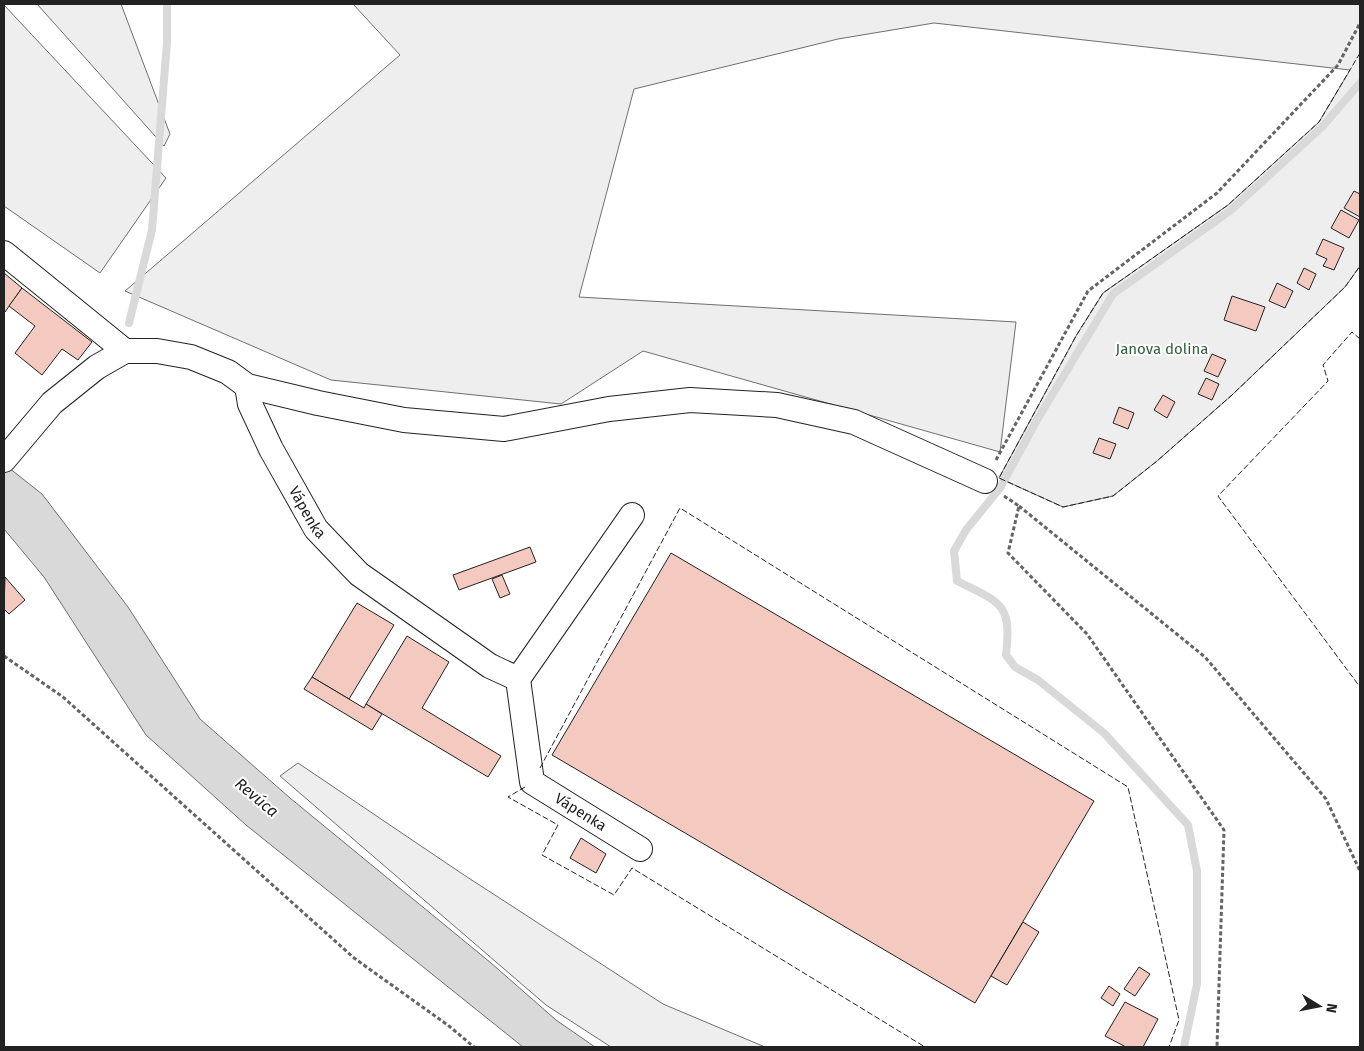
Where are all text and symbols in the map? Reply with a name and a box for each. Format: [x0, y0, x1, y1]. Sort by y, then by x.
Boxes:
park label: Janova dolina [1116, 340, 1208, 358]
street label: Vápenka [285, 483, 329, 542]
water label: Revúca [231, 774, 282, 821]
street label: Vápenka [551, 789, 610, 835]
north arrow [1294, 981, 1344, 1031]
text: N [1322, 1002, 1340, 1014]

